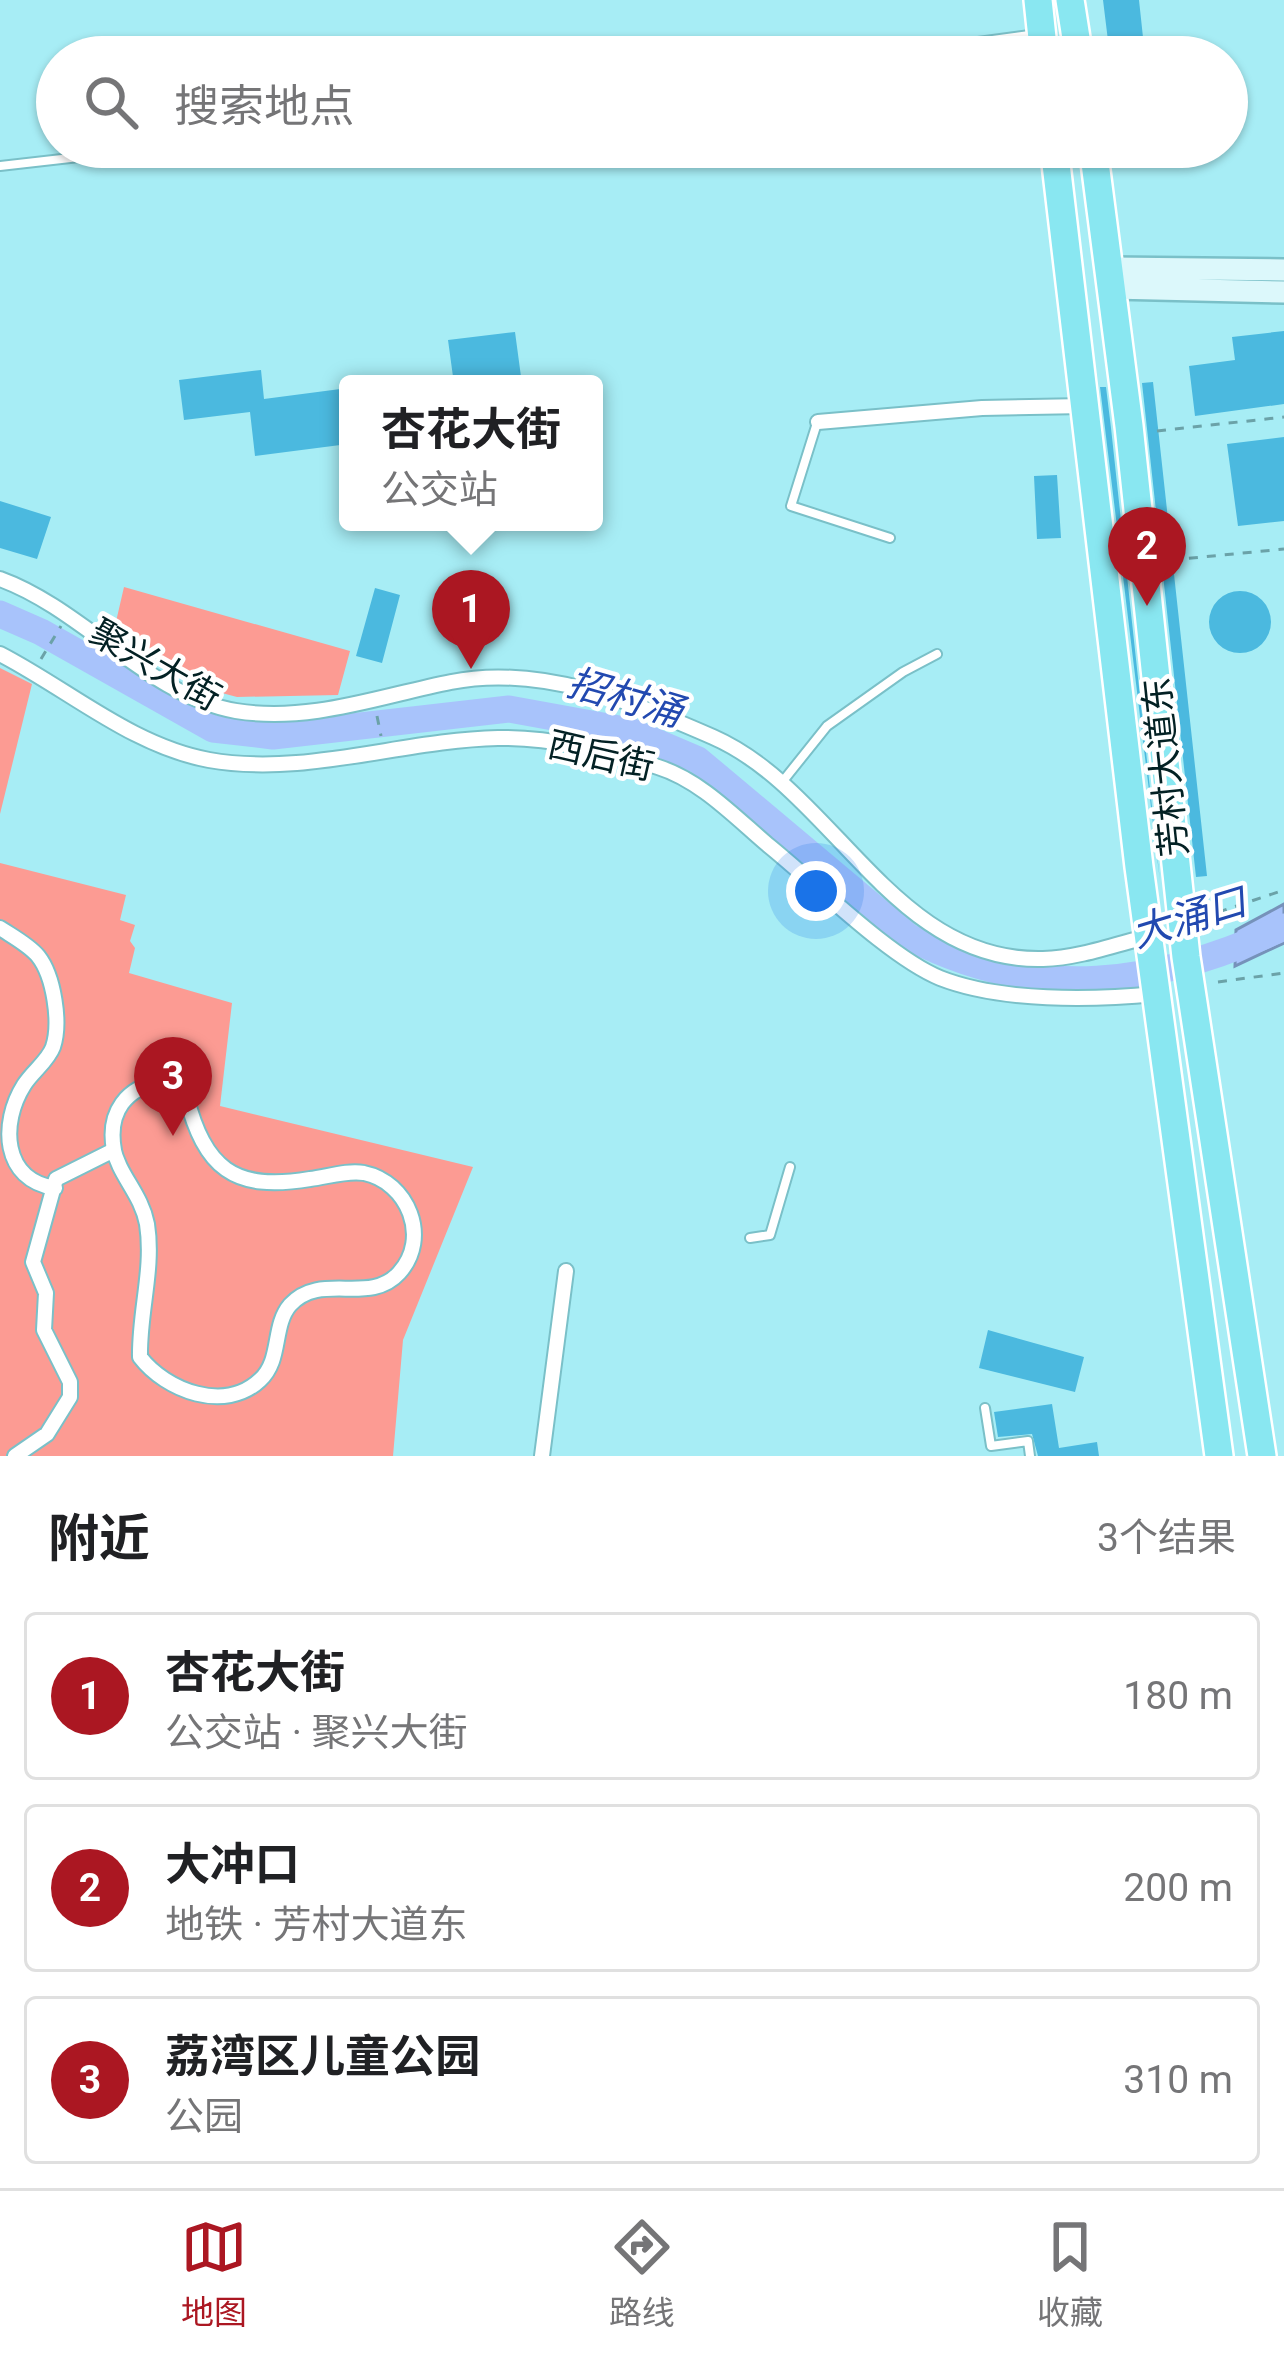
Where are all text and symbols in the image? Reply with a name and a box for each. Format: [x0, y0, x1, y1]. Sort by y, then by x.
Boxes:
search box [36, 36, 1248, 168]
icon: search [78, 69, 144, 135]
text: 搜索地点 [174, 80, 354, 133]
popup [339, 375, 603, 531]
text: 杏花大街 [381, 403, 561, 456]
text: 公交站 [381, 467, 498, 513]
pin: 2 [1108, 507, 1186, 606]
pin: 1 [432, 570, 510, 669]
street label: 聚兴大街 [82, 611, 228, 719]
water label: 招村涌 [562, 660, 691, 737]
street label: 芳村大道东 [1136, 675, 1196, 859]
street label: 西后街 [544, 723, 658, 789]
your location [786, 861, 846, 921]
water label: 大涌口 [1126, 878, 1255, 957]
pin: 3 [134, 1037, 212, 1136]
text: 附近 [48, 1509, 150, 1568]
text: 3个结果 [1097, 1515, 1236, 1561]
text: 杏花大街 [165, 1646, 345, 1699]
text: 1 [79, 1673, 101, 1719]
text: 180 m [1123, 1673, 1233, 1719]
text: 公交站 · 聚兴大街 [165, 1710, 468, 1756]
text: 大冲口 [165, 1838, 300, 1891]
text: 2 [79, 1865, 101, 1911]
text: 200 m [1123, 1865, 1233, 1911]
text: 地铁 · 芳村大道东 [165, 1902, 468, 1948]
text: 荔湾区儿童公园 [165, 2030, 480, 2083]
text: 3 [79, 2057, 101, 2103]
text: 310 m [1123, 2057, 1233, 2103]
text: 公园 [165, 2094, 243, 2140]
tab: 地图 [181, 2214, 247, 2334]
tab: 路线 [609, 2214, 675, 2334]
tab: 收藏 [1037, 2214, 1103, 2334]

